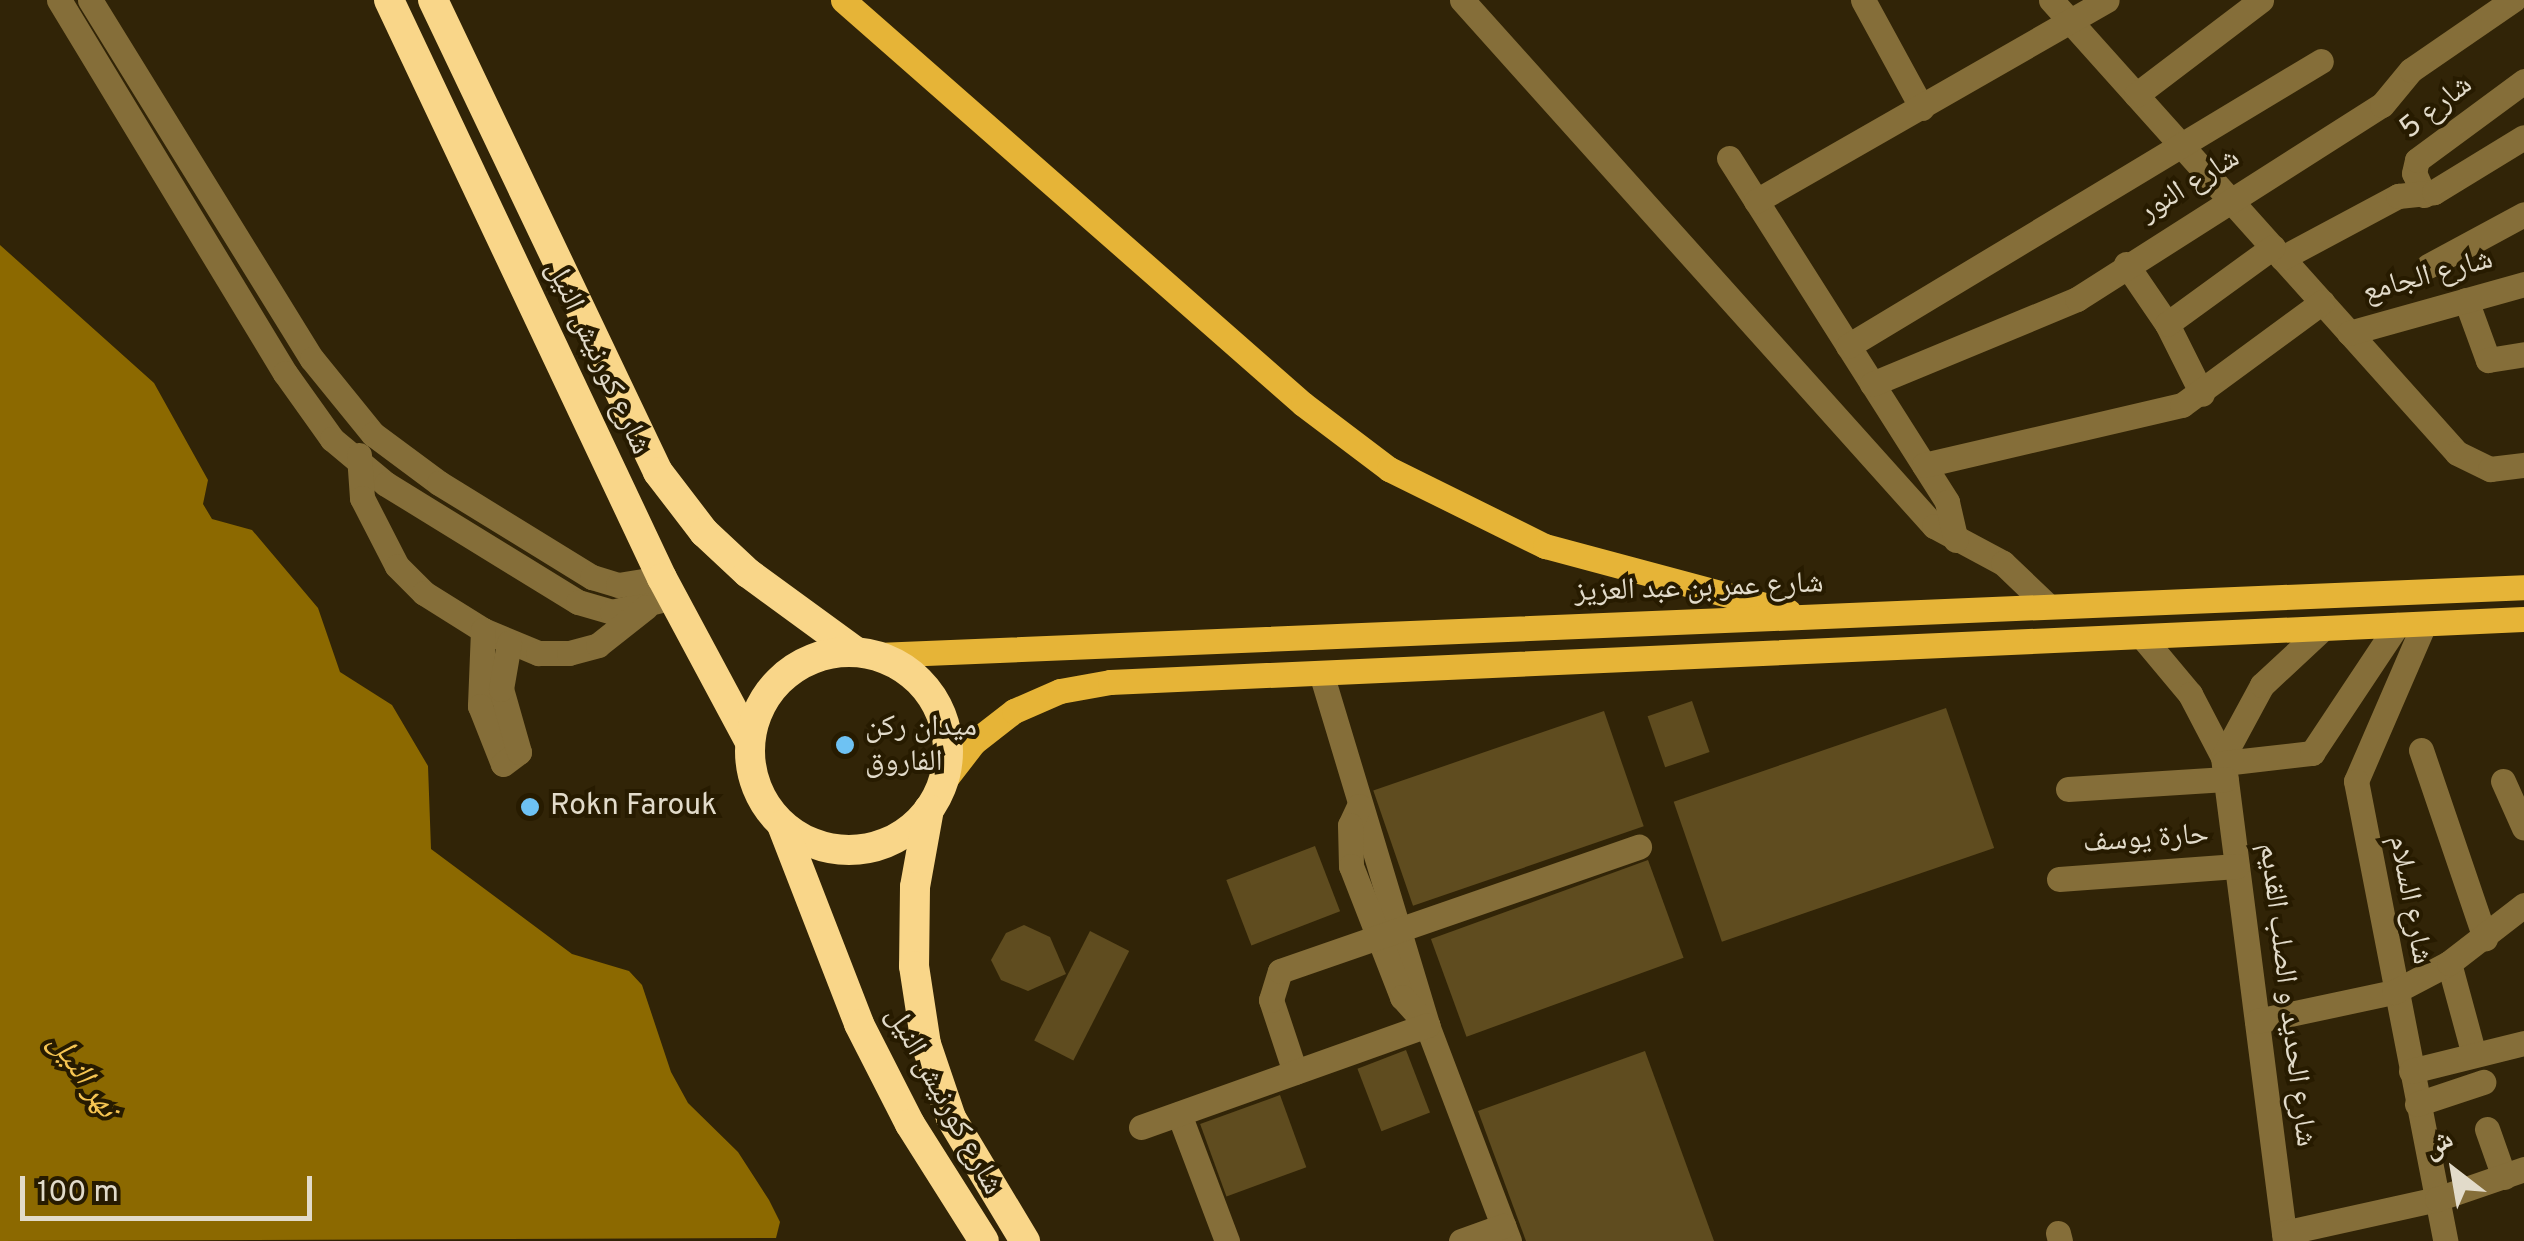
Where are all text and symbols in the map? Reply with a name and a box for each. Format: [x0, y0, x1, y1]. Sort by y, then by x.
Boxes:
street label: شارع 5 [2394, 68, 2480, 148]
street label: شارع النور [2133, 141, 2247, 231]
street label: شارع الجامع [2359, 242, 2497, 312]
street label: شارع كورنيش النيل [536, 255, 658, 461]
street label: شارع عمر بن عبد العزيز [1574, 567, 1824, 611]
place label: ميدان ركن الفاروق [865, 710, 977, 780]
marker: ميدان ركن الفاروق [834, 734, 856, 756]
place label: Rokn Farouk [550, 789, 717, 825]
marker: Rokn Farouk [519, 796, 541, 818]
street label: حارة يوسف [2082, 818, 2210, 862]
street label: شارع السلام [2379, 833, 2439, 967]
street label: شارع الحديد و الصلب القديم [2250, 841, 2322, 1149]
street label: شارع كورنيش النيل [876, 1001, 1010, 1201]
water label: نهر النيل [39, 1026, 125, 1126]
north arrow [2404, 1121, 2504, 1221]
text: ش [2417, 1122, 2461, 1168]
scale bar [25, 1156, 318, 1218]
text: 100 m [37, 1175, 119, 1212]

